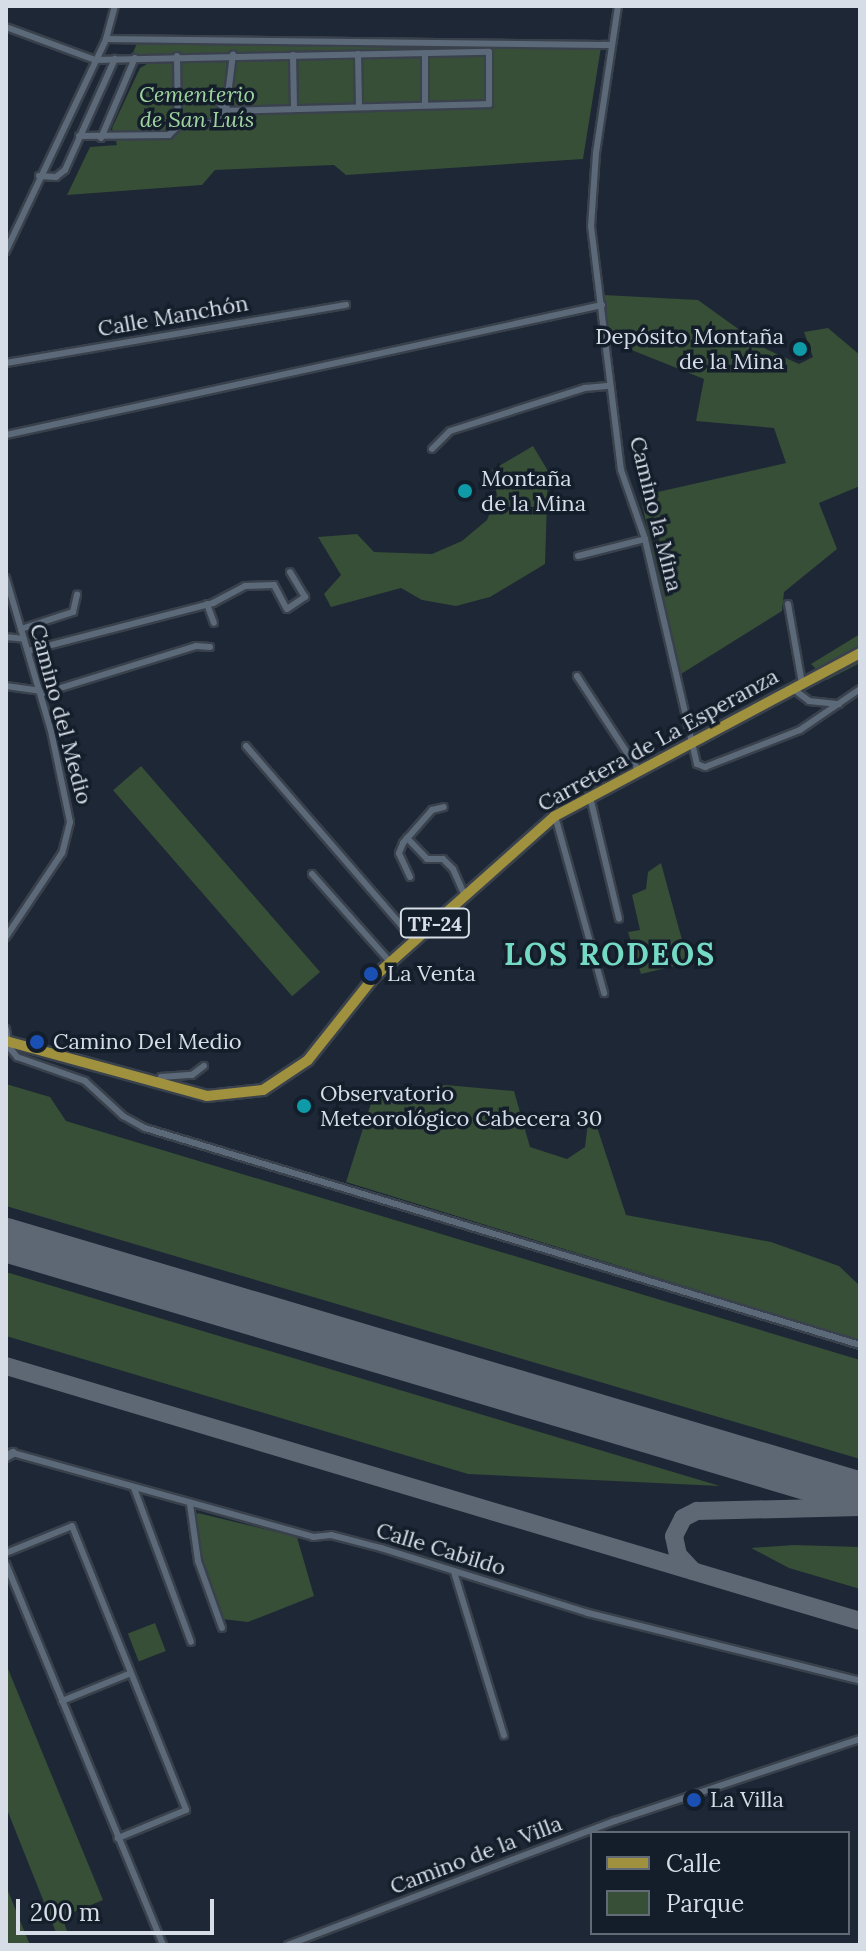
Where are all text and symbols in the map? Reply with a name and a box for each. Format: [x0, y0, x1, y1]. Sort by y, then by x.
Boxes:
park label: Cementerio de San Luís [139, 81, 255, 132]
street label: Calle Manchón [96, 290, 250, 342]
place label: Depósito Montaña de la Mina [595, 323, 784, 374]
marker: Depósito Montaña de la Mina [791, 340, 809, 358]
street label: Camino la Mina [624, 434, 688, 594]
place label: Montaña de la Mina [481, 465, 586, 516]
marker: Montaña de la Mina [456, 482, 474, 500]
street label: Camino del Medio [24, 621, 98, 807]
street label: Carretera de La Esperanza [533, 663, 783, 817]
road number: TF-24 [399, 907, 471, 939]
district label: LOS RODEOS [504, 936, 716, 972]
place label: La Venta [387, 961, 476, 987]
marker: La Venta [362, 965, 380, 983]
place label: Camino Del Medio [53, 1029, 242, 1055]
marker: Camino Del Medio [28, 1033, 46, 1051]
place label: Observatorio Meteorológico Cabecera 30 [320, 1080, 603, 1132]
marker: Observatorio Meteorológico Cabecera 30 [295, 1097, 313, 1115]
street label: Calle Cabildo [373, 1517, 509, 1581]
place label: La Villa [710, 1787, 784, 1813]
marker: La Villa [685, 1791, 703, 1809]
street label: Camino de la Villa [386, 1810, 566, 1900]
legend [590, 1831, 850, 1935]
text: Calle [666, 1848, 721, 1879]
scale bar [20, 1883, 218, 1933]
text: Parque [666, 1888, 744, 1919]
text: 200 m [30, 1897, 100, 1928]

